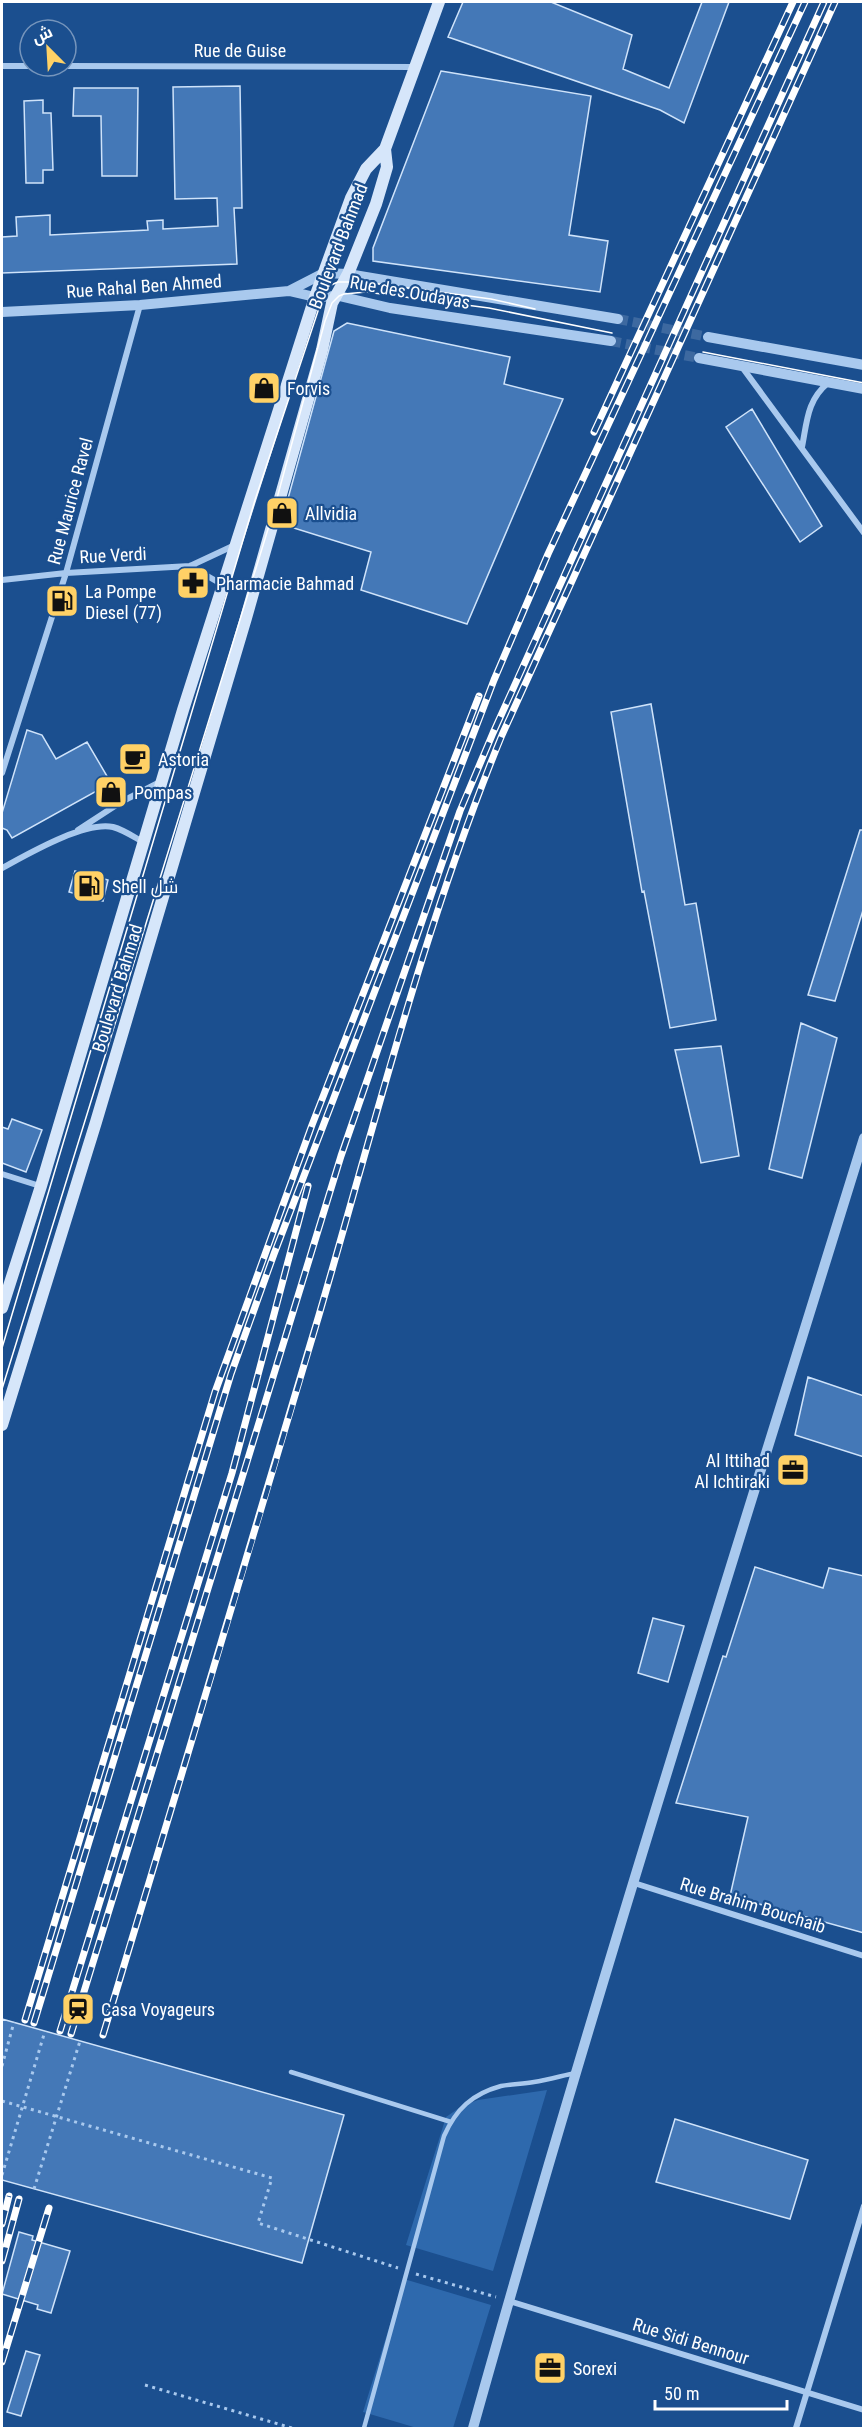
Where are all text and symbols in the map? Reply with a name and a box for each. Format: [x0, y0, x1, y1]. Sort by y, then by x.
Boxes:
north arrow [18, 18, 78, 78]
text: ش [29, 22, 55, 48]
street label: Rue de Guise [194, 40, 286, 61]
street label: Boulevard Bahmad [304, 180, 372, 312]
street label: Rue Rahal Ben Ahmed [66, 270, 222, 302]
street label: Rue des Oudayas [348, 271, 472, 313]
shop icon: Forvis [246, 370, 282, 406]
place label: Forvis [287, 378, 330, 399]
street label: Rue Maurice Ravel [43, 435, 97, 567]
shop icon: Allvidia [264, 495, 300, 531]
place label: Allvidia [305, 503, 357, 524]
street label: Rue Verdi [79, 543, 147, 567]
pharmacy icon: Pharmacie Bahmad [175, 565, 211, 601]
place label: Pharmacie Bahmad [216, 573, 354, 594]
place label: La Pompe Diesel (77) [85, 581, 162, 624]
fuel station icon: La Pompe Diesel (77) [44, 583, 80, 619]
cafe icon: Astoria [117, 741, 153, 777]
place label: Astoria [158, 749, 209, 770]
shop icon: Pompas [93, 774, 129, 810]
place label: Pompas [134, 782, 192, 803]
fuel station icon: Shell شل [71, 868, 107, 904]
place label: Shell شل [112, 876, 178, 898]
street label: Boulevard Bahmad [88, 921, 146, 1055]
place label: Al Ittihad Al Ichtiraki [694, 1450, 770, 1492]
office icon: Al Ittihad Al Ichtiraki [775, 1452, 811, 1488]
street label: Rue Brahim Bouchaib [678, 1873, 828, 1937]
station icon: Casa Voyageurs [60, 1991, 96, 2027]
place label: Casa Voyageurs [101, 1999, 215, 2020]
street label: Rue Sidi Bennour [630, 2313, 752, 2369]
office icon: Sorexi [532, 2350, 568, 2386]
place label: Sorexi [573, 2358, 617, 2379]
scale bar [655, 2373, 787, 2411]
text: 50 m [664, 2383, 699, 2404]

